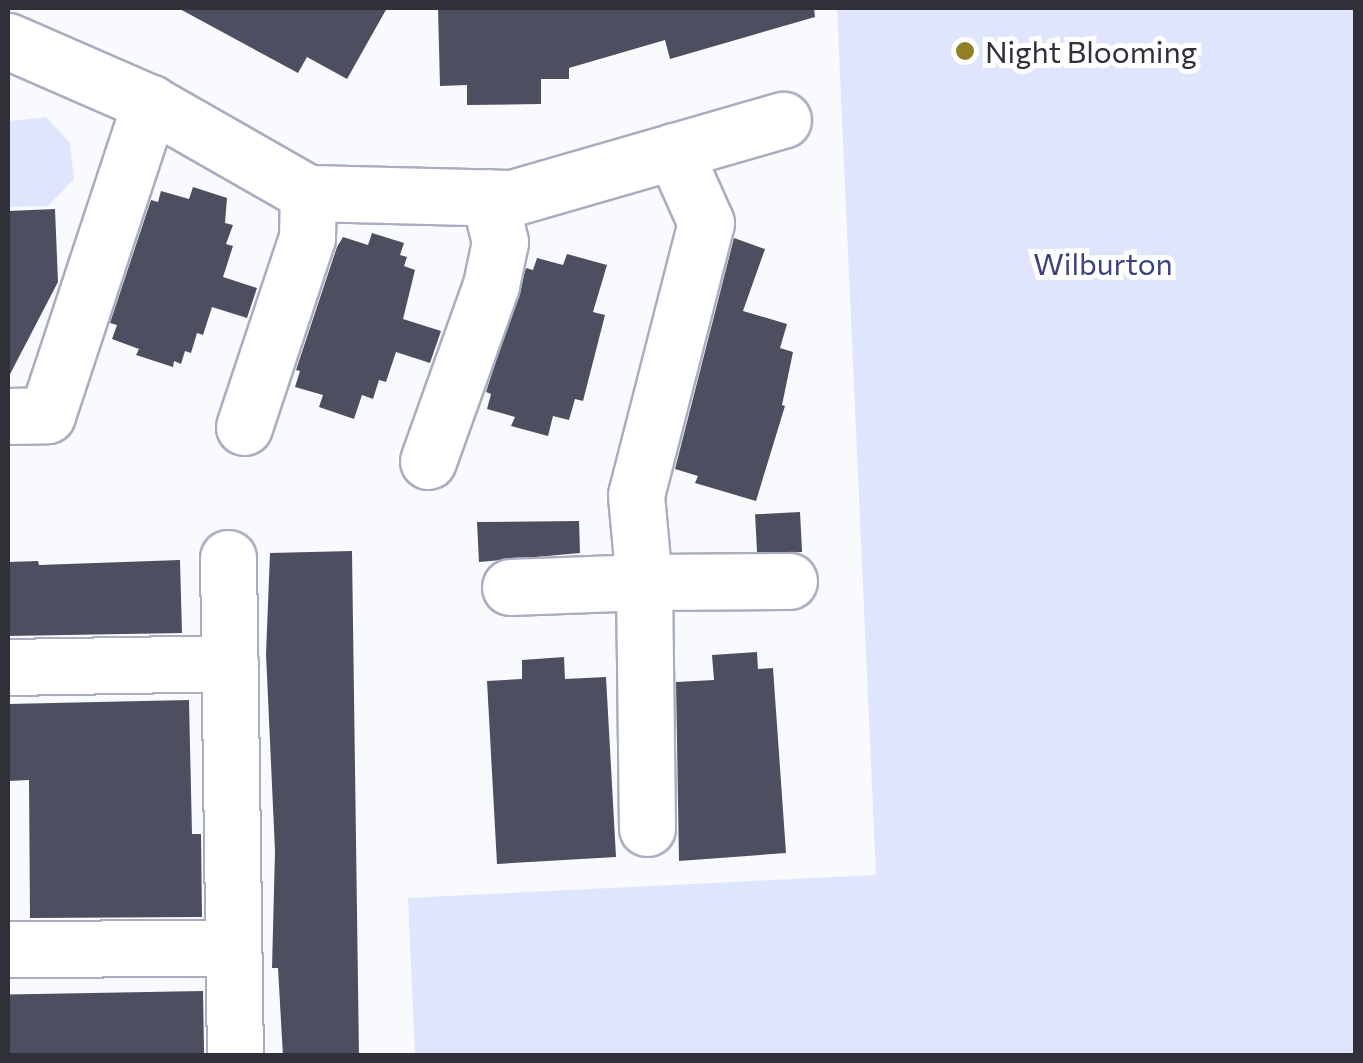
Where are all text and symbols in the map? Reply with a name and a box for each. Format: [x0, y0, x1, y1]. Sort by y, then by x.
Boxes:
place label: Night Blooming [985, 33, 1197, 69]
marker: Night Blooming [954, 40, 976, 62]
park label: Wilburton [1033, 245, 1173, 281]

